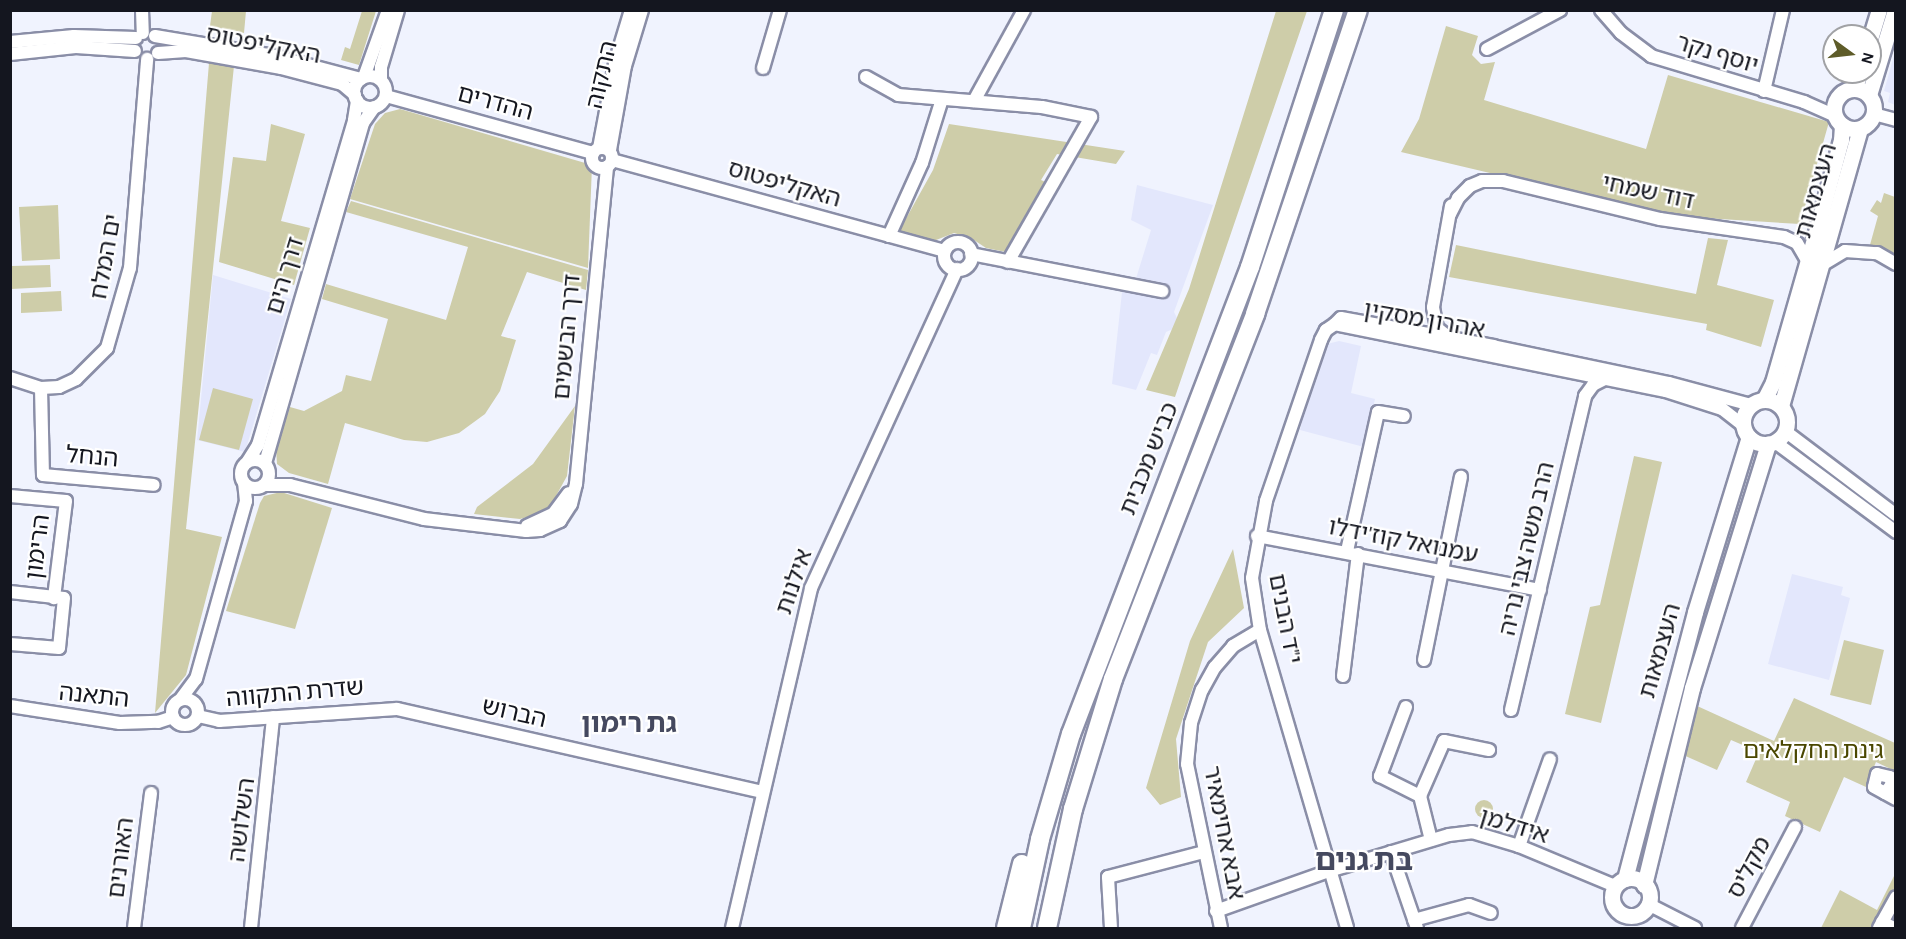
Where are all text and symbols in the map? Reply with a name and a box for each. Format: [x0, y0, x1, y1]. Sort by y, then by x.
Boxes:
street label: האקליפטוס [203, 21, 323, 71]
north arrow [1822, 24, 1882, 84]
street label: יוסף נקר [1672, 29, 1762, 81]
street label: התקוה [581, 38, 625, 112]
text: N [1858, 51, 1877, 66]
street label: ההדרים [454, 80, 536, 128]
street label: העצמאות [1790, 140, 1844, 242]
street label: האקליפטוס [724, 155, 844, 215]
street label: דוד שמחי [1599, 169, 1697, 217]
street label: ים המלח [85, 212, 129, 302]
street label: דרך הים [261, 234, 311, 318]
street label: דרך הבשמים [548, 273, 588, 401]
street label: אהרון מסקין [1361, 296, 1487, 346]
street label: כביש מכבית [1114, 398, 1186, 520]
street label: הנחל [65, 441, 119, 475]
street label: הרב משה צבי נריה [1494, 459, 1562, 639]
street label: הרימון [21, 513, 57, 581]
street label: עמנואל קוז'ידלו [1326, 513, 1480, 571]
street label: אילנות [770, 546, 820, 618]
street label: י"ד הבנים [1261, 572, 1307, 666]
street label: העצמאות [1634, 600, 1688, 702]
street label: שדרת התקווה [225, 674, 365, 714]
street label: התאנה [57, 679, 131, 715]
street label: הברוש [479, 693, 549, 735]
district label: גת רימון [581, 708, 677, 740]
park label: גינת החקלאים [1743, 738, 1883, 766]
street label: אבא אחימאיר [1196, 764, 1250, 902]
street label: השלושה [224, 776, 262, 864]
street label: אידלמן [1476, 803, 1552, 851]
street label: האורנים [103, 816, 141, 900]
street label: מקליס [1722, 832, 1778, 904]
district label: בת גנים [1315, 843, 1413, 879]

